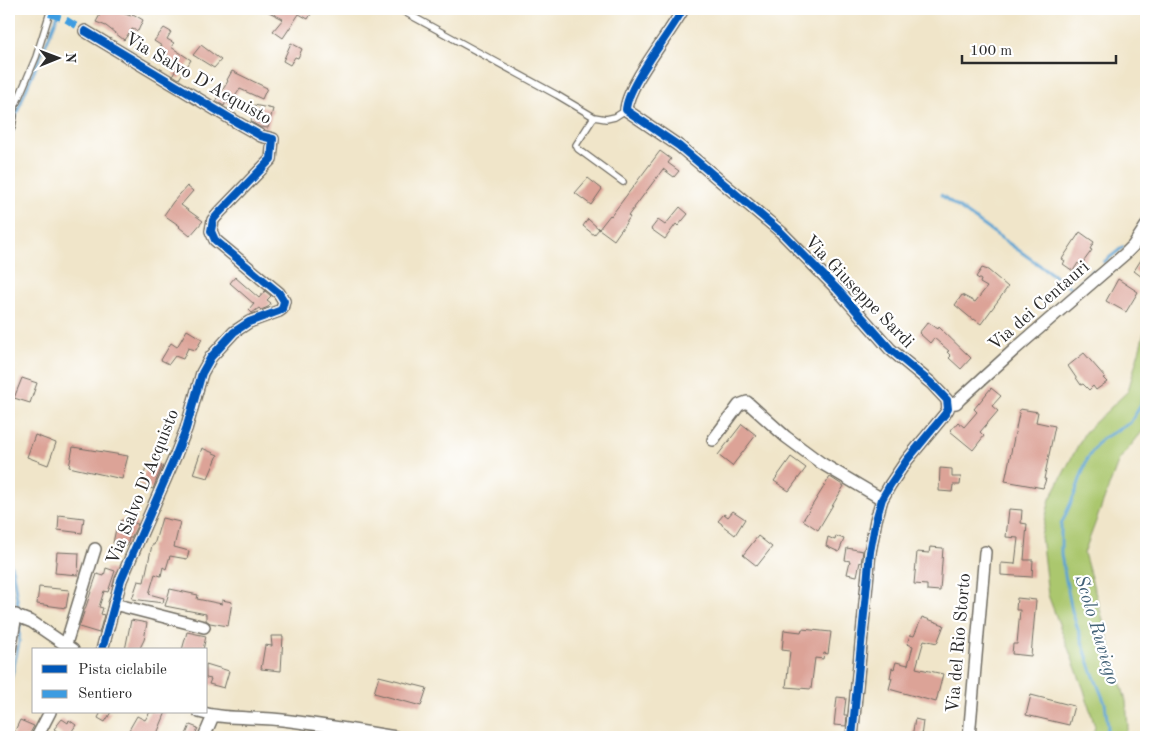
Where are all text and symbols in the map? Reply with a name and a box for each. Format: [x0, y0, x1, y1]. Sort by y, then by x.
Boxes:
street label: Via Salvo D'Acquisto [122, 30, 274, 128]
north arrow [32, 32, 82, 82]
scale bar [962, 32, 1116, 64]
text: 100 m [970, 44, 1012, 59]
text: N [63, 52, 77, 64]
street label: Via Giuseppe Sardi [801, 232, 917, 352]
street label: Via dei Centauri [985, 258, 1093, 354]
street label: Via Salvo D'Acquisto [104, 407, 182, 567]
street label: Via del Rio Storto [944, 572, 974, 714]
water label: Scolo Ruviego [1070, 573, 1122, 687]
legend [32, 648, 208, 714]
text: Pista ciclabile [78, 663, 167, 678]
text: Sentiero [78, 687, 132, 702]

